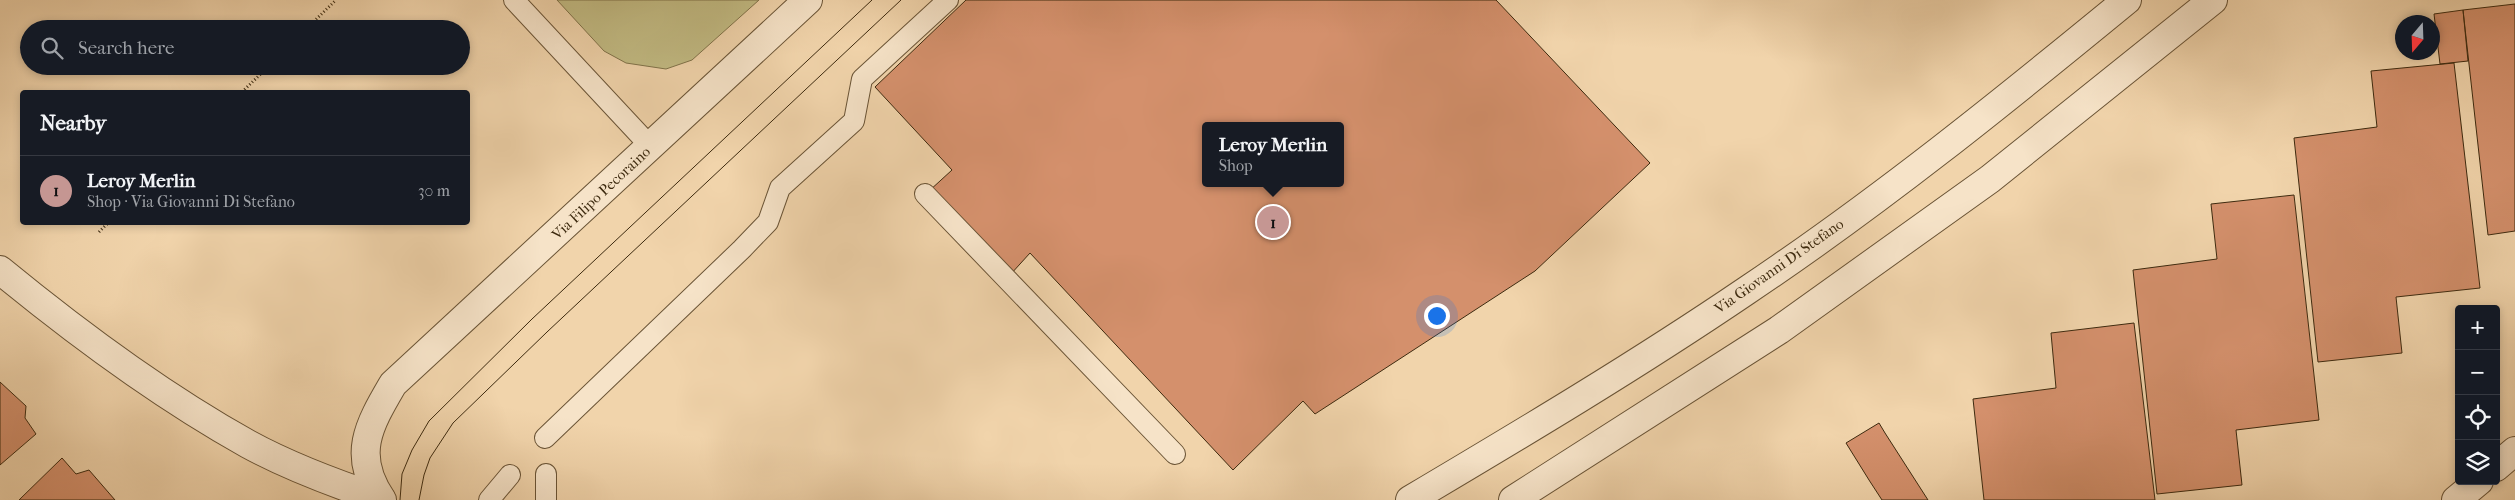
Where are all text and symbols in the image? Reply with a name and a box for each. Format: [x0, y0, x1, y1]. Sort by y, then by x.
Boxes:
north arrow [2395, 15, 2440, 60]
search box [20, 20, 470, 75]
icon: search [38, 34, 66, 62]
text: Search here [78, 37, 174, 59]
text: Nearby [40, 111, 106, 135]
popup [1202, 122, 1344, 187]
text: Leroy Merlin [1219, 134, 1327, 156]
street label: Via Filipo Pecoraino [547, 142, 654, 244]
text: Shop [1219, 156, 1253, 175]
text: Leroy Merlin [87, 170, 196, 192]
text: 1 [53, 181, 59, 200]
text: 30 m [418, 181, 450, 200]
text: Shop · Via Giovanni Di Stefano [87, 192, 295, 211]
pin: 1 [1257, 203, 1289, 241]
street label: Via Giovanni Di Stefano [1710, 214, 1847, 318]
your location [1424, 303, 1450, 329]
map controls [2455, 305, 2500, 485]
button: + [2455, 305, 2500, 350]
button: − [2455, 350, 2500, 395]
button: locate [2455, 395, 2500, 440]
button: layers [2455, 440, 2500, 485]

